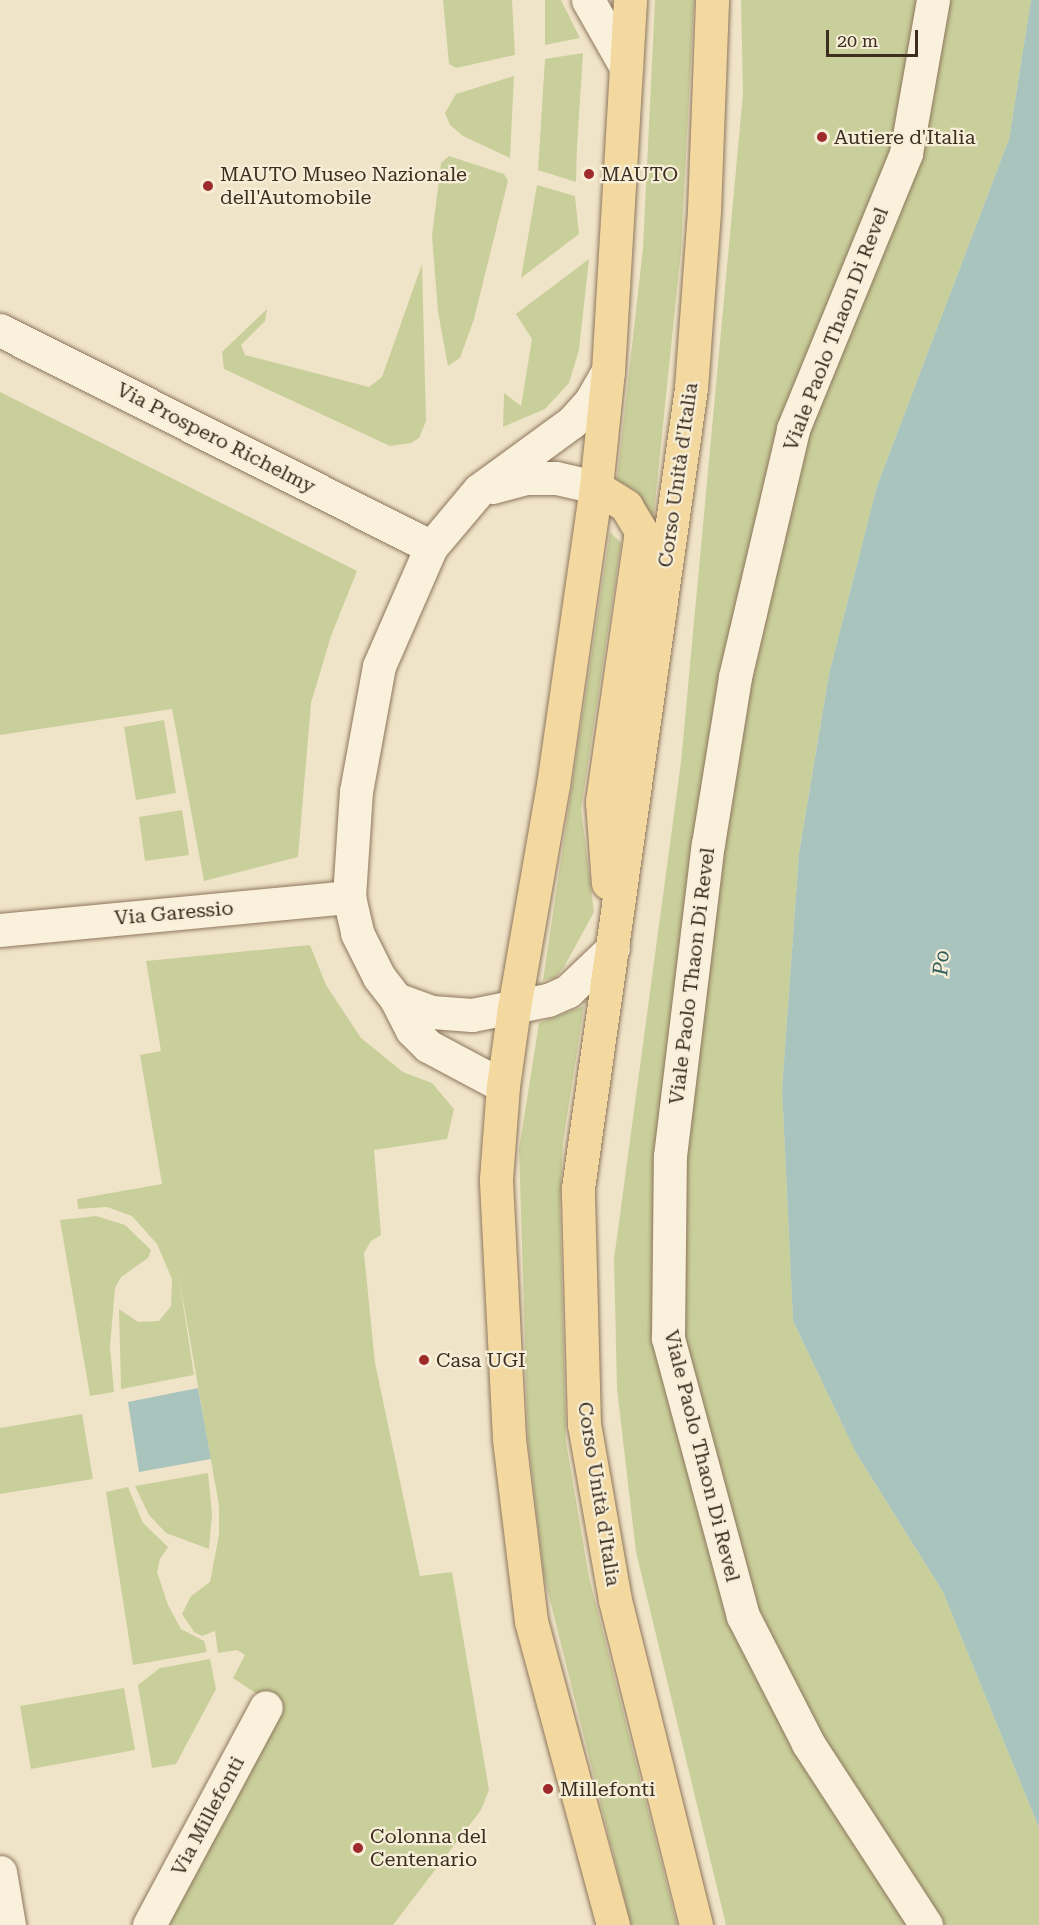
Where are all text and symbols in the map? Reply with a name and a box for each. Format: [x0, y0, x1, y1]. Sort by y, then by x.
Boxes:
scale bar [829, 18, 920, 56]
text: 20 m [837, 30, 878, 51]
place label: Autiere d'Italia [834, 125, 976, 149]
marker: Autiere d'Italia [815, 130, 829, 144]
place label: MAUTO Museo Nazionale dell'Automobile [220, 162, 467, 209]
place label: MAUTO [601, 162, 678, 186]
marker: MAUTO [582, 167, 596, 181]
marker: MAUTO Museo Nazionale dell'Automobile [201, 179, 215, 193]
street label: Viale Paolo Thaon Di Revel [778, 204, 894, 454]
street label: Via Prospero Richelmy [113, 377, 319, 499]
street label: Corso Unità d'Italia [653, 381, 703, 569]
street label: Viale Paolo Thaon Di Revel [664, 846, 720, 1106]
street label: Via Garessio [113, 896, 235, 930]
water label: Po [928, 950, 954, 976]
street label: Viale Paolo Thaon Di Revel [659, 1328, 745, 1584]
place label: Casa UGI [436, 1348, 525, 1372]
marker: Casa UGI [417, 1353, 431, 1367]
street label: Corso Unità d'Italia [573, 1400, 625, 1588]
street label: Via Millefonti [166, 1752, 250, 1880]
place label: Millefonti [560, 1777, 655, 1801]
marker: Millefonti [541, 1782, 555, 1796]
place label: Colonna del Centenario [370, 1824, 487, 1871]
marker: Colonna del Centenario [351, 1841, 365, 1855]

